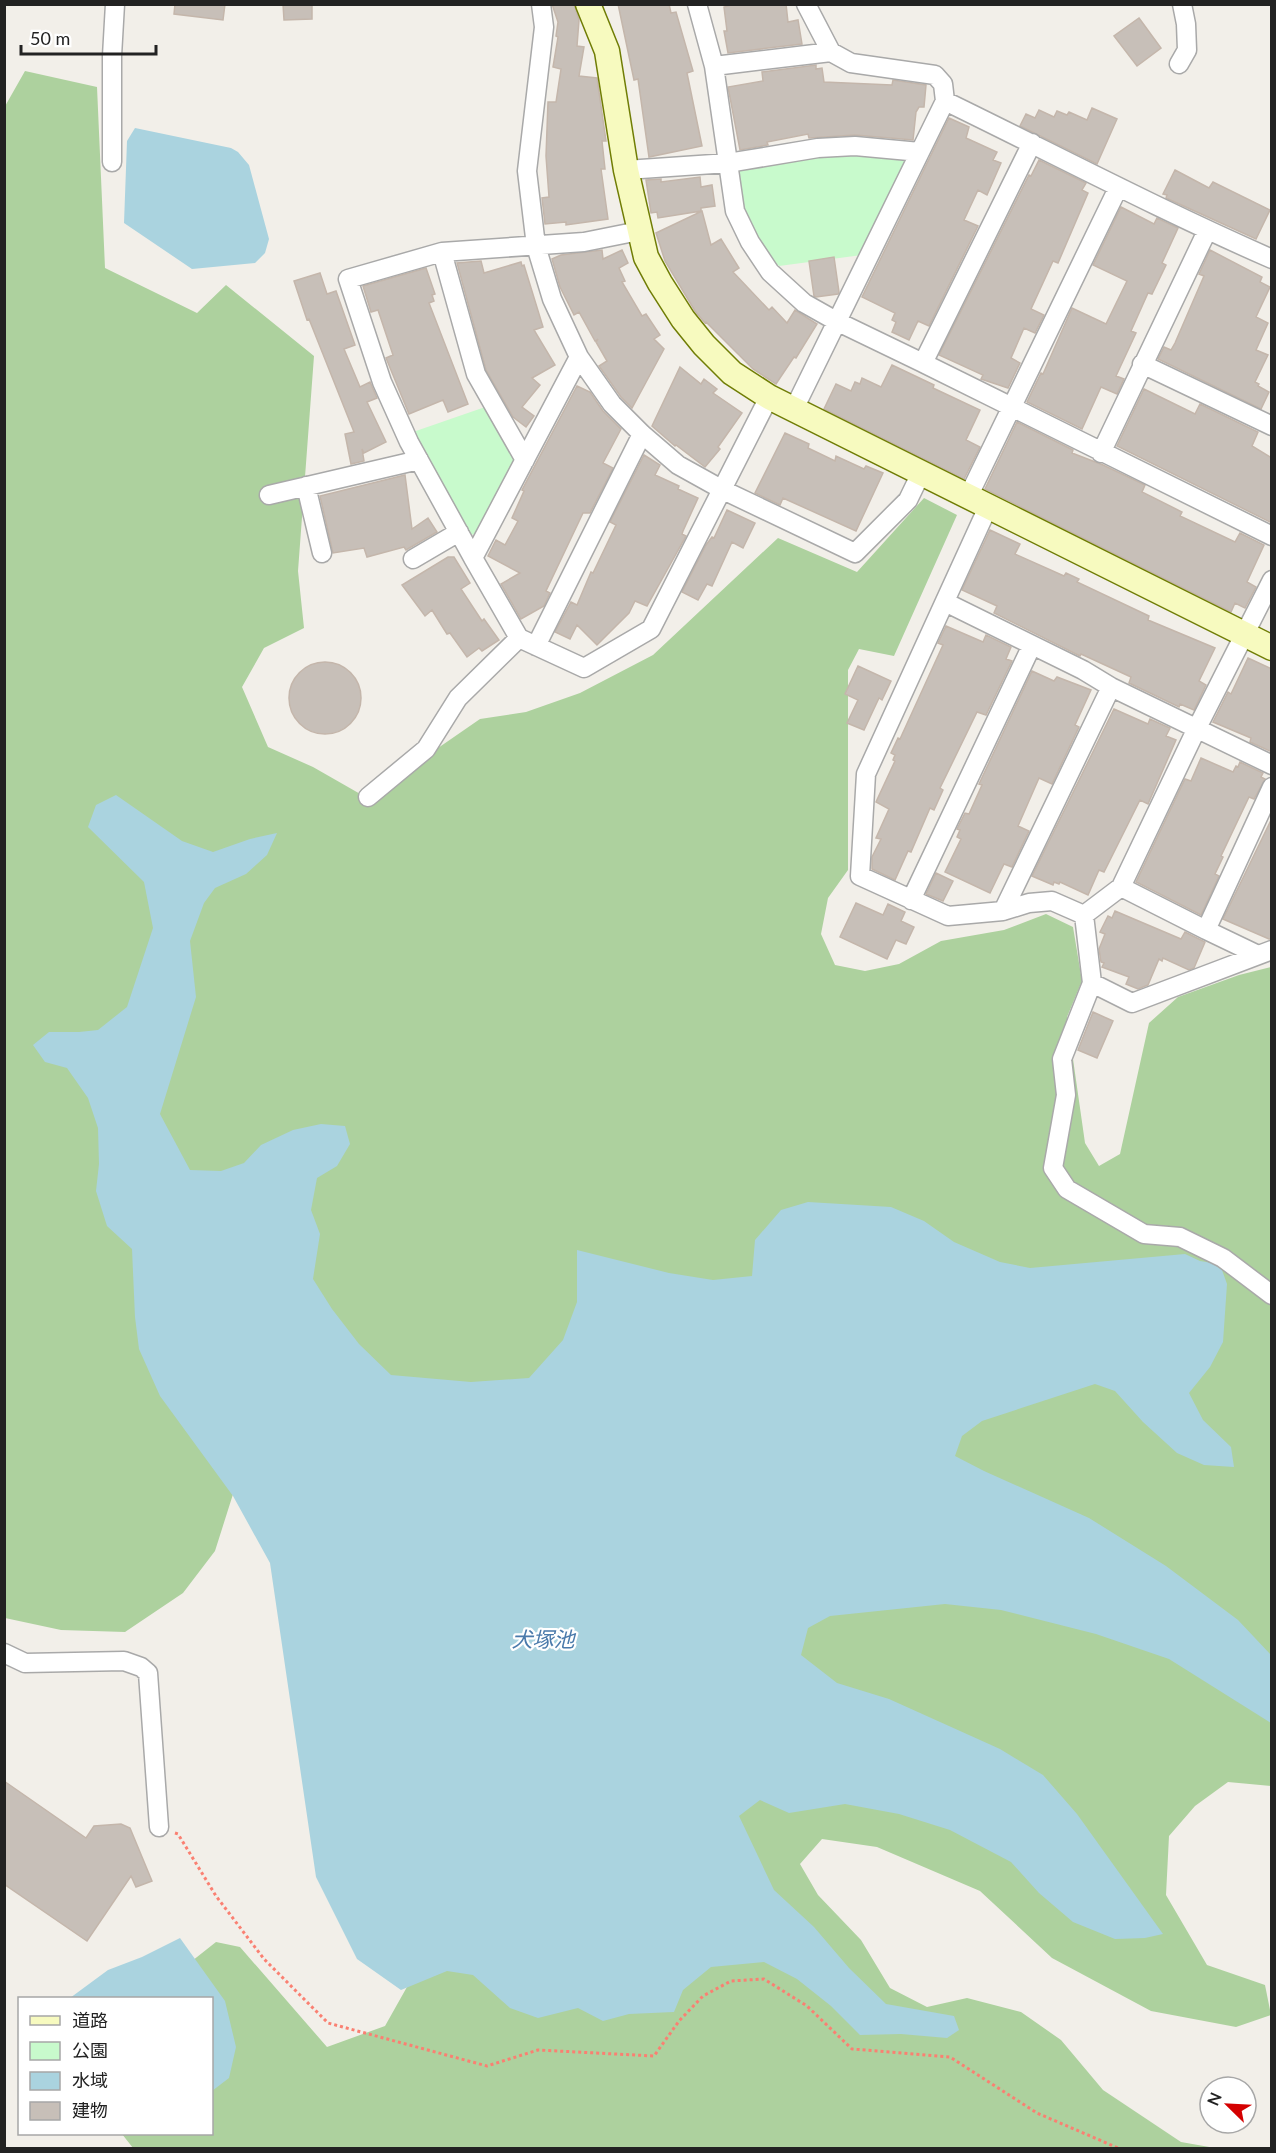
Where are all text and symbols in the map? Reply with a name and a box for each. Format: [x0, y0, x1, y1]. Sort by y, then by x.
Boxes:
scale bar [21, 18, 156, 56]
text: 50 m [30, 27, 70, 49]
water label: 犬塚池 [512, 1626, 576, 1651]
legend [18, 1997, 213, 2135]
text: 道路 [72, 2009, 108, 2031]
text: 公園 [72, 2039, 108, 2061]
text: 水域 [72, 2069, 108, 2091]
north arrow [1198, 2075, 1258, 2135]
text: N [1203, 2089, 1225, 2108]
text: 建物 [72, 2099, 108, 2121]

